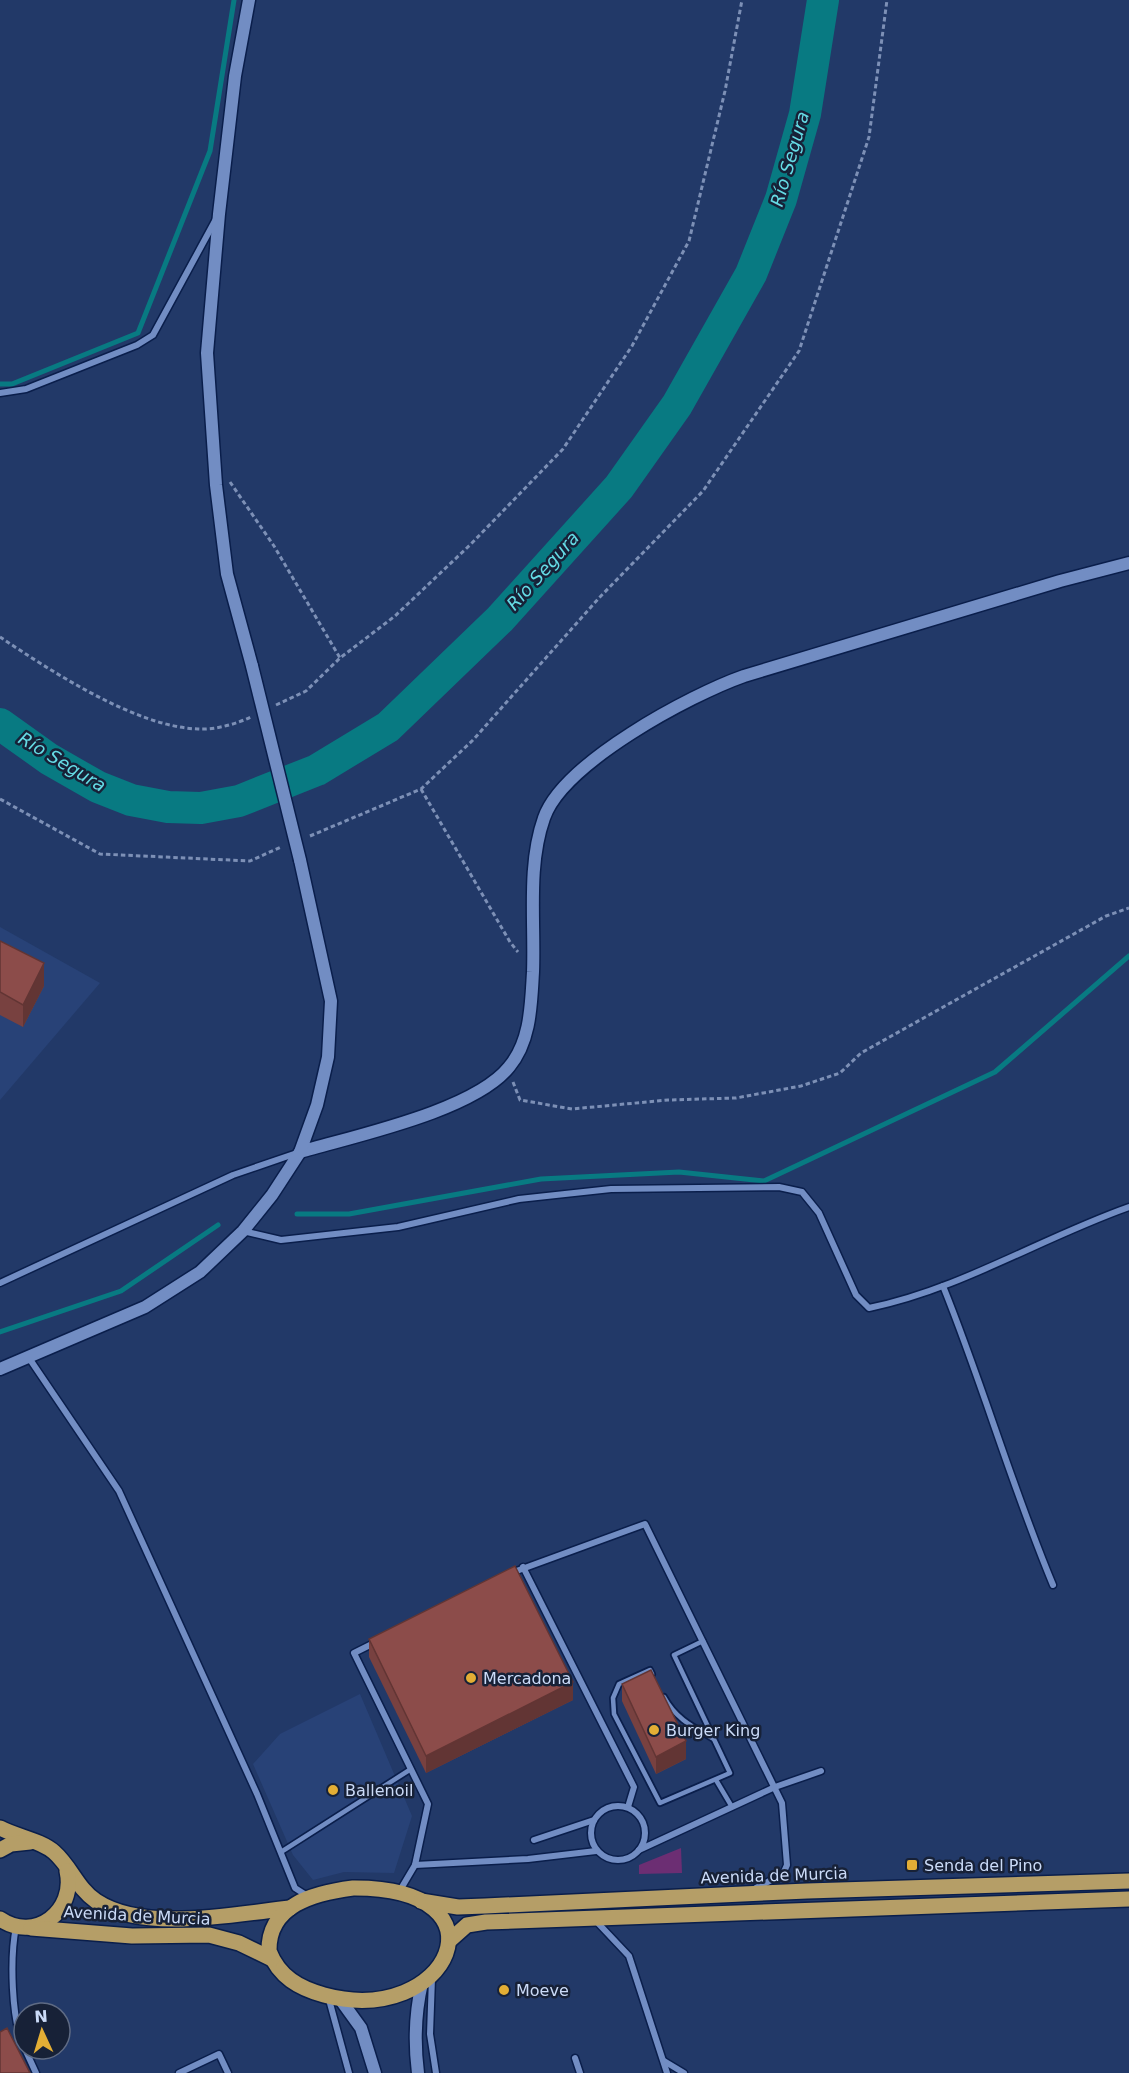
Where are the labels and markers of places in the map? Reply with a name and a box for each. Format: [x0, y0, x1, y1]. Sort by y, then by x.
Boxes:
place label: Mercadona [483, 1669, 571, 1688]
marker: Mercadona [464, 1671, 478, 1685]
place label: Burger King [666, 1721, 760, 1740]
marker: Burger King [647, 1723, 661, 1737]
place label: Ballenoil [345, 1781, 413, 1800]
marker: Ballenoil [326, 1783, 340, 1797]
place label: Senda del Pino [924, 1856, 1042, 1875]
marker: Senda del Pino [905, 1858, 919, 1872]
place label: Moeve [516, 1981, 569, 2000]
marker: Moeve [497, 1983, 511, 1997]

